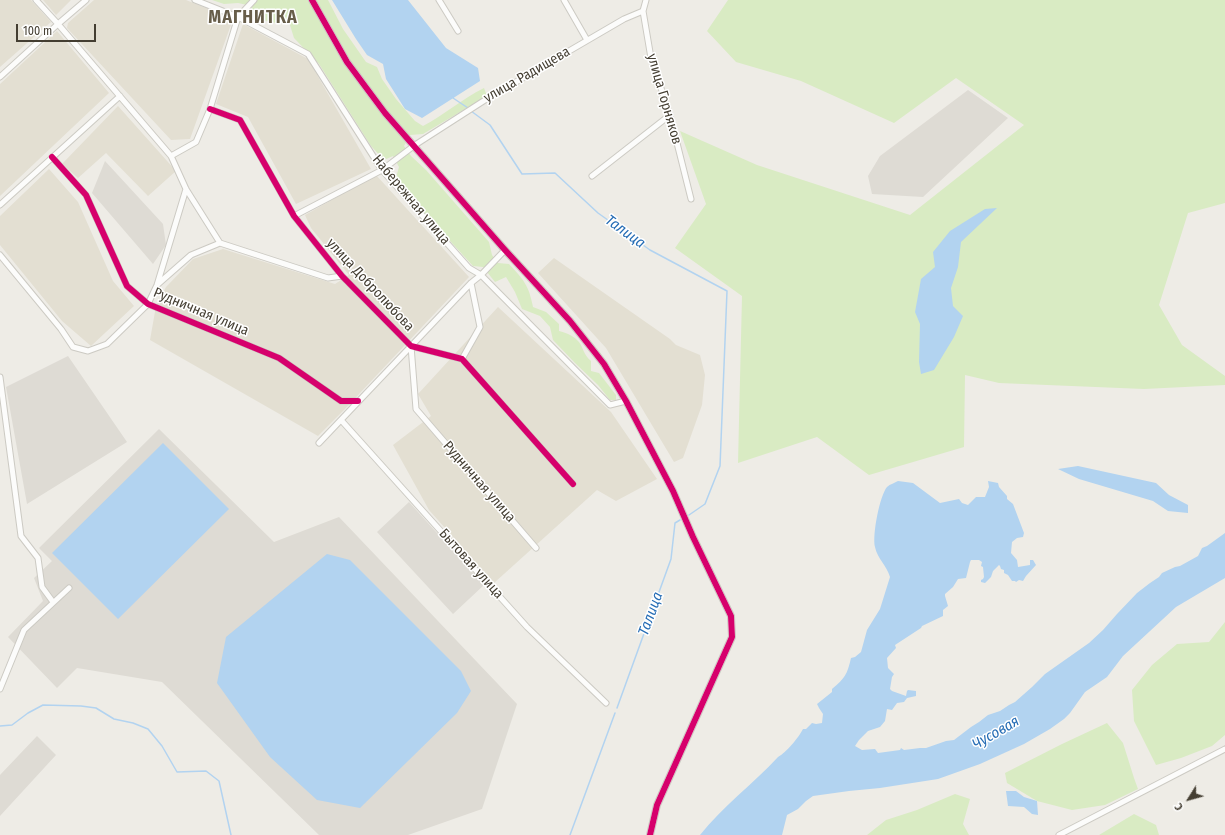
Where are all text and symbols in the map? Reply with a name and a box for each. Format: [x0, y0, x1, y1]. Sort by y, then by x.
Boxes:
district label: МАГНИТКА [208, 7, 298, 29]
scale bar [18, 16, 98, 42]
text: 100 m [23, 24, 52, 38]
street label: улица Радищева [481, 43, 573, 107]
street label: улица Горняков [643, 52, 685, 146]
street label: Набережная улица [368, 152, 454, 248]
water label: Талица [602, 211, 648, 253]
street label: улица Добролюбова [323, 235, 417, 335]
street label: Рудничная улица [151, 284, 251, 340]
street label: Рудничная улица [439, 438, 519, 526]
street label: Бытовая улица [435, 526, 507, 602]
water label: Талица [635, 590, 667, 638]
water label: Чусовая [969, 712, 1023, 754]
north arrow [1169, 779, 1209, 819]
text: С [1172, 800, 1186, 813]

